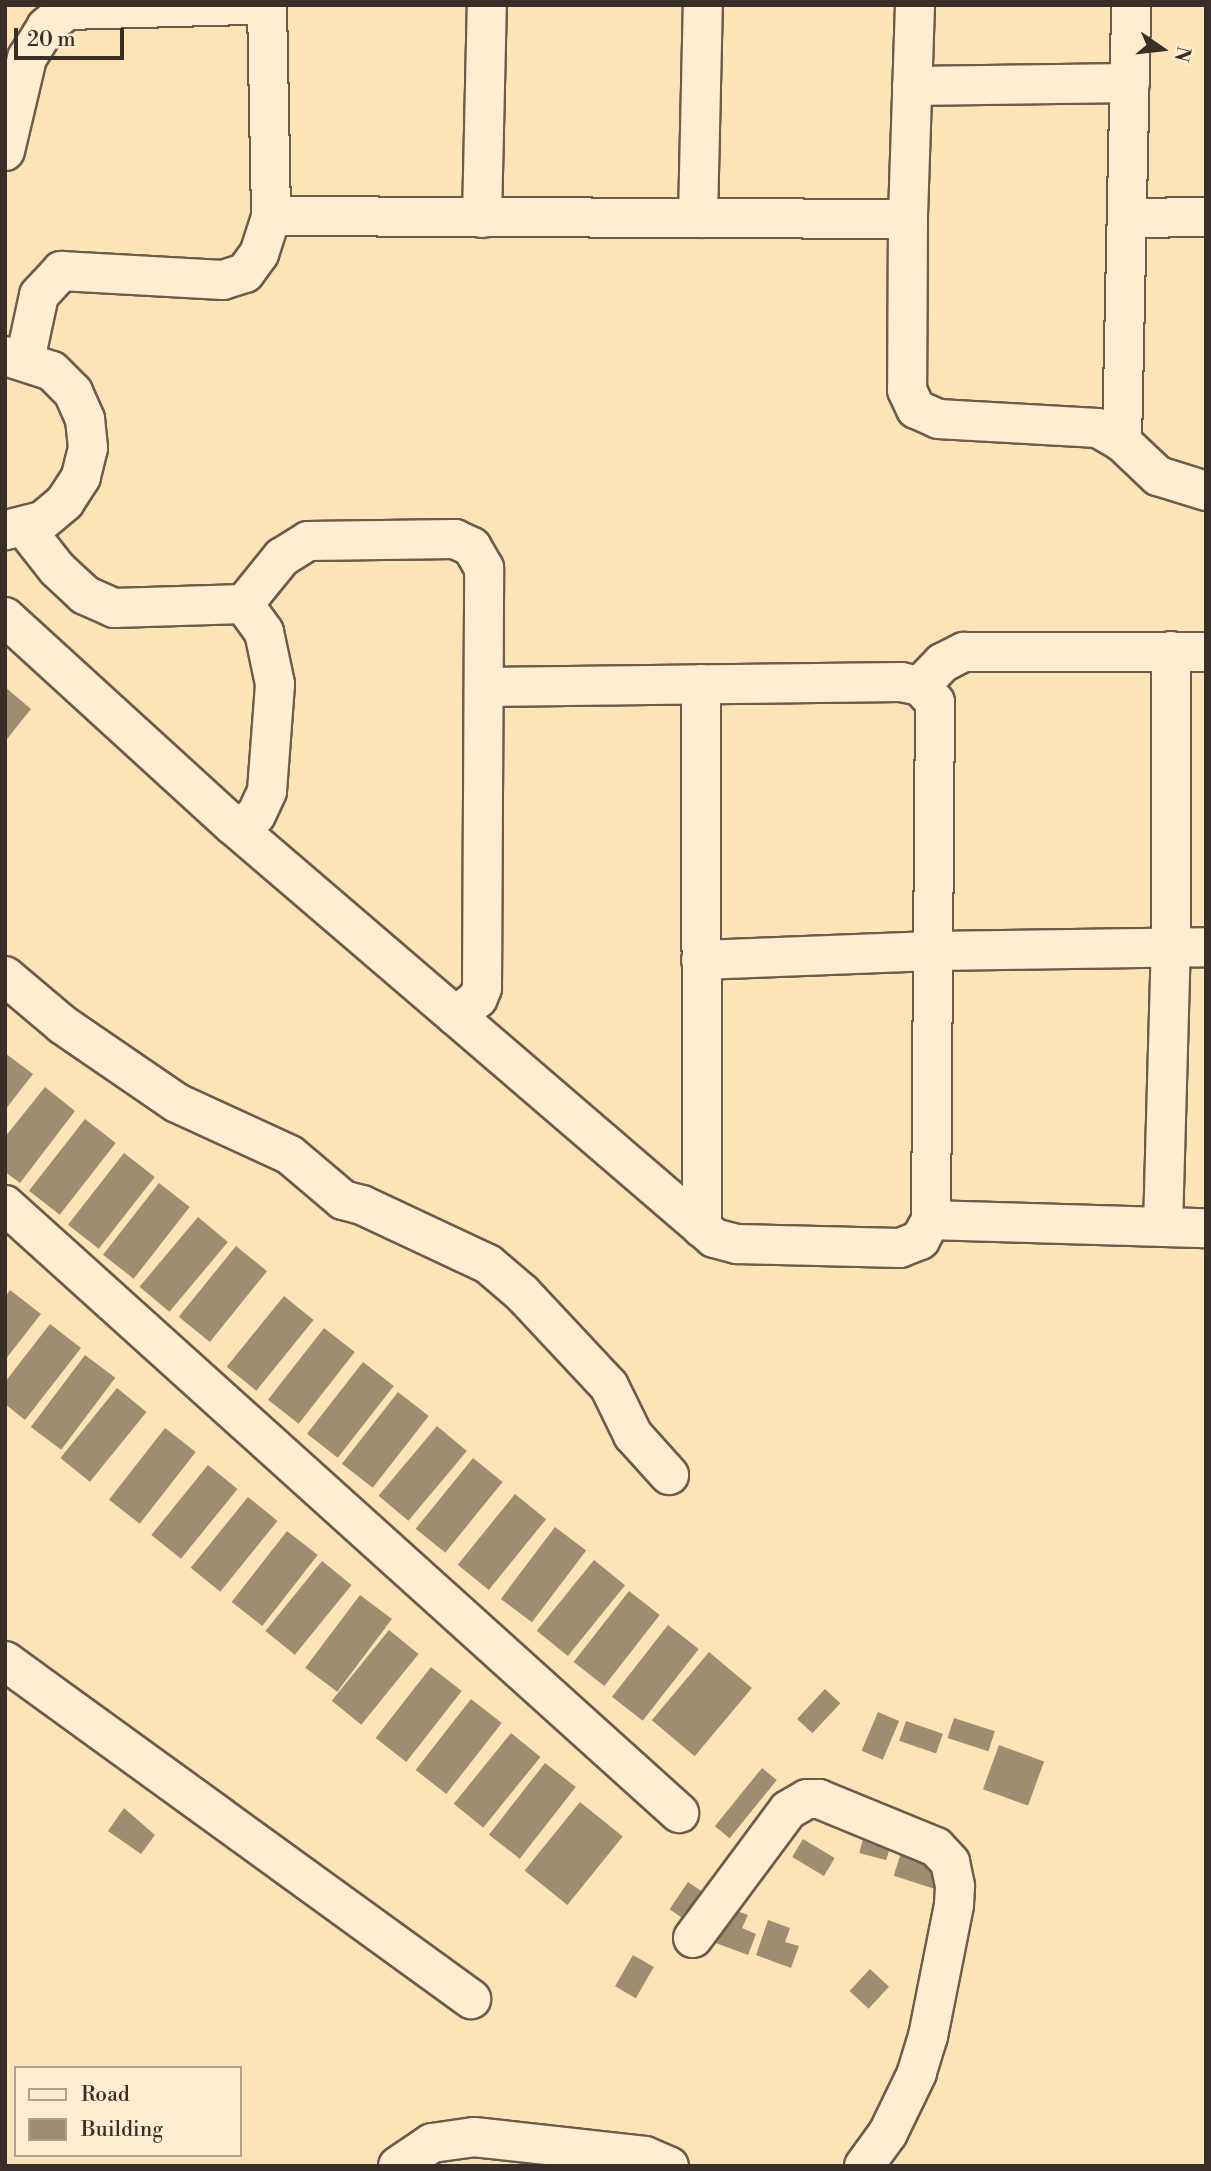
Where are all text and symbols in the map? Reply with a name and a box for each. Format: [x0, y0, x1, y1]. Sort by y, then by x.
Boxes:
scale bar [18, 14, 128, 58]
north arrow [1127, 14, 1197, 84]
text: 20 m [27, 27, 76, 53]
text: N [1169, 44, 1196, 64]
legend [14, 2066, 242, 2157]
text: Road [81, 2082, 130, 2108]
text: Building [81, 2117, 163, 2143]

